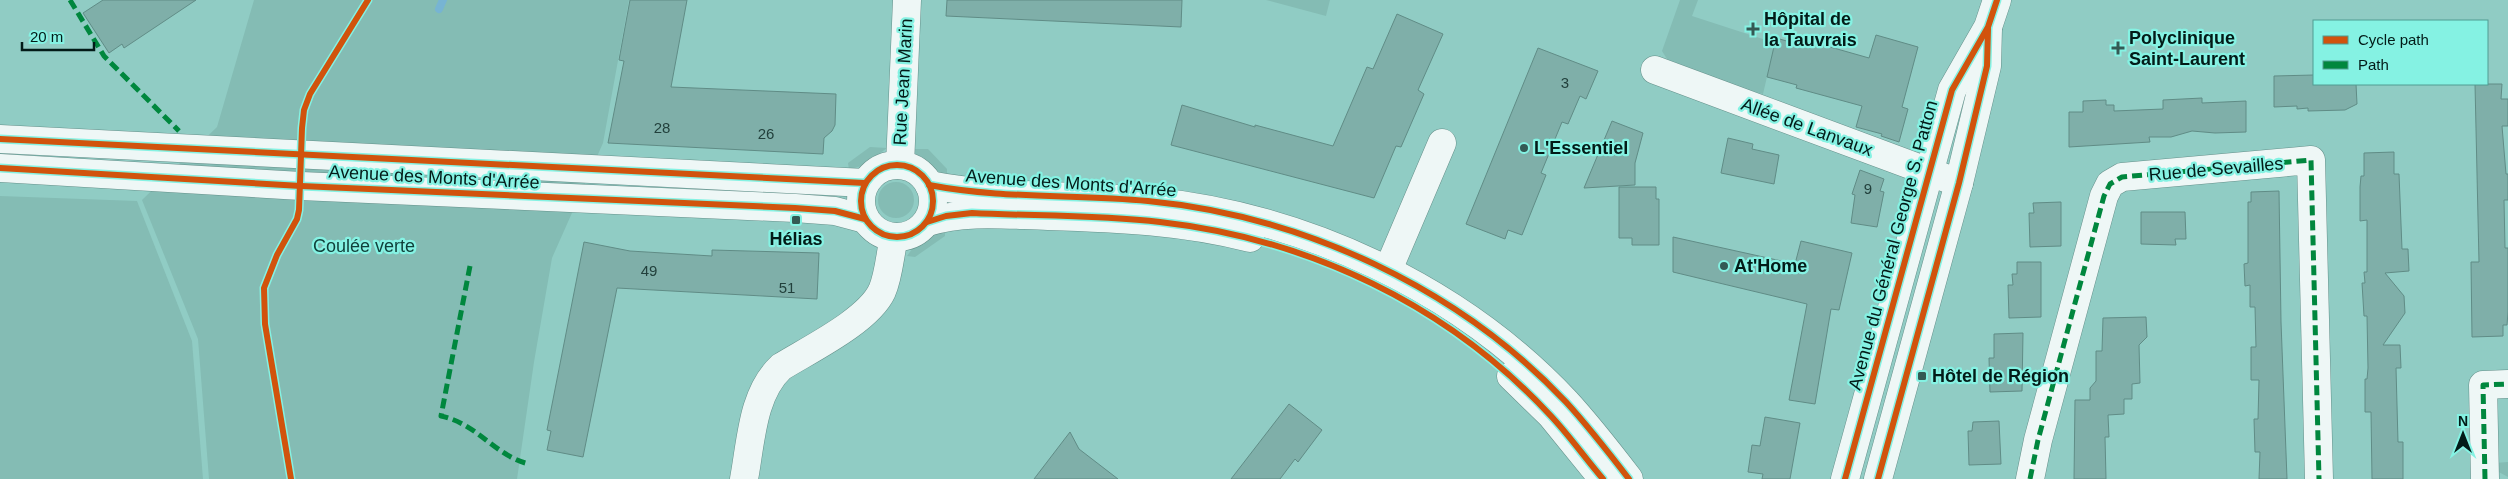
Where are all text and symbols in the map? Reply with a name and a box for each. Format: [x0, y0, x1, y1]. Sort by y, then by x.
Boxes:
place label: Hôpital de la Tauvrais [1764, 9, 1857, 50]
street label: Rue Jean Marin [890, 18, 916, 146]
scale bar [22, 20, 95, 52]
legend [2313, 20, 2488, 85]
marker: Hôpital de la Tauvrais [1746, 22, 1760, 36]
text: 20 m [30, 28, 63, 45]
place label: Polyclinique Saint-Laurent [2129, 28, 2245, 69]
text: Cycle path [2358, 31, 2429, 48]
marker: Polyclinique Saint-Laurent [2111, 41, 2125, 55]
text: Path [2358, 56, 2389, 73]
house number: 3 [1561, 74, 1569, 91]
street label: Allée de Lanvaux [1739, 94, 1875, 160]
street label: Avenue du Général George S. Patton [1845, 98, 1941, 392]
house number: 28 [654, 119, 670, 136]
house number: 26 [758, 125, 774, 142]
place label: L'Essentiel [1534, 138, 1628, 158]
marker: L'Essentiel [1518, 142, 1530, 154]
street label: Rue de Sevailles [2148, 153, 2284, 185]
street label: Avenue des Monts d'Arrée [328, 161, 540, 193]
street label: Avenue des Monts d'Arrée [965, 166, 1177, 200]
house number: 9 [1864, 180, 1872, 197]
marker: Hélias [790, 214, 802, 226]
place label: Hélias [769, 229, 823, 249]
park label: Coulée verte [313, 236, 415, 256]
place label: At'Home [1734, 256, 1807, 276]
marker: At'Home [1718, 260, 1730, 272]
house number: 49 [641, 262, 657, 279]
house number: 51 [779, 279, 795, 296]
place label: Hôtel de Région [1932, 366, 2069, 386]
marker: Hôtel de Région [1916, 370, 1928, 382]
north arrow [2438, 409, 2488, 459]
text: N [2458, 413, 2468, 429]

